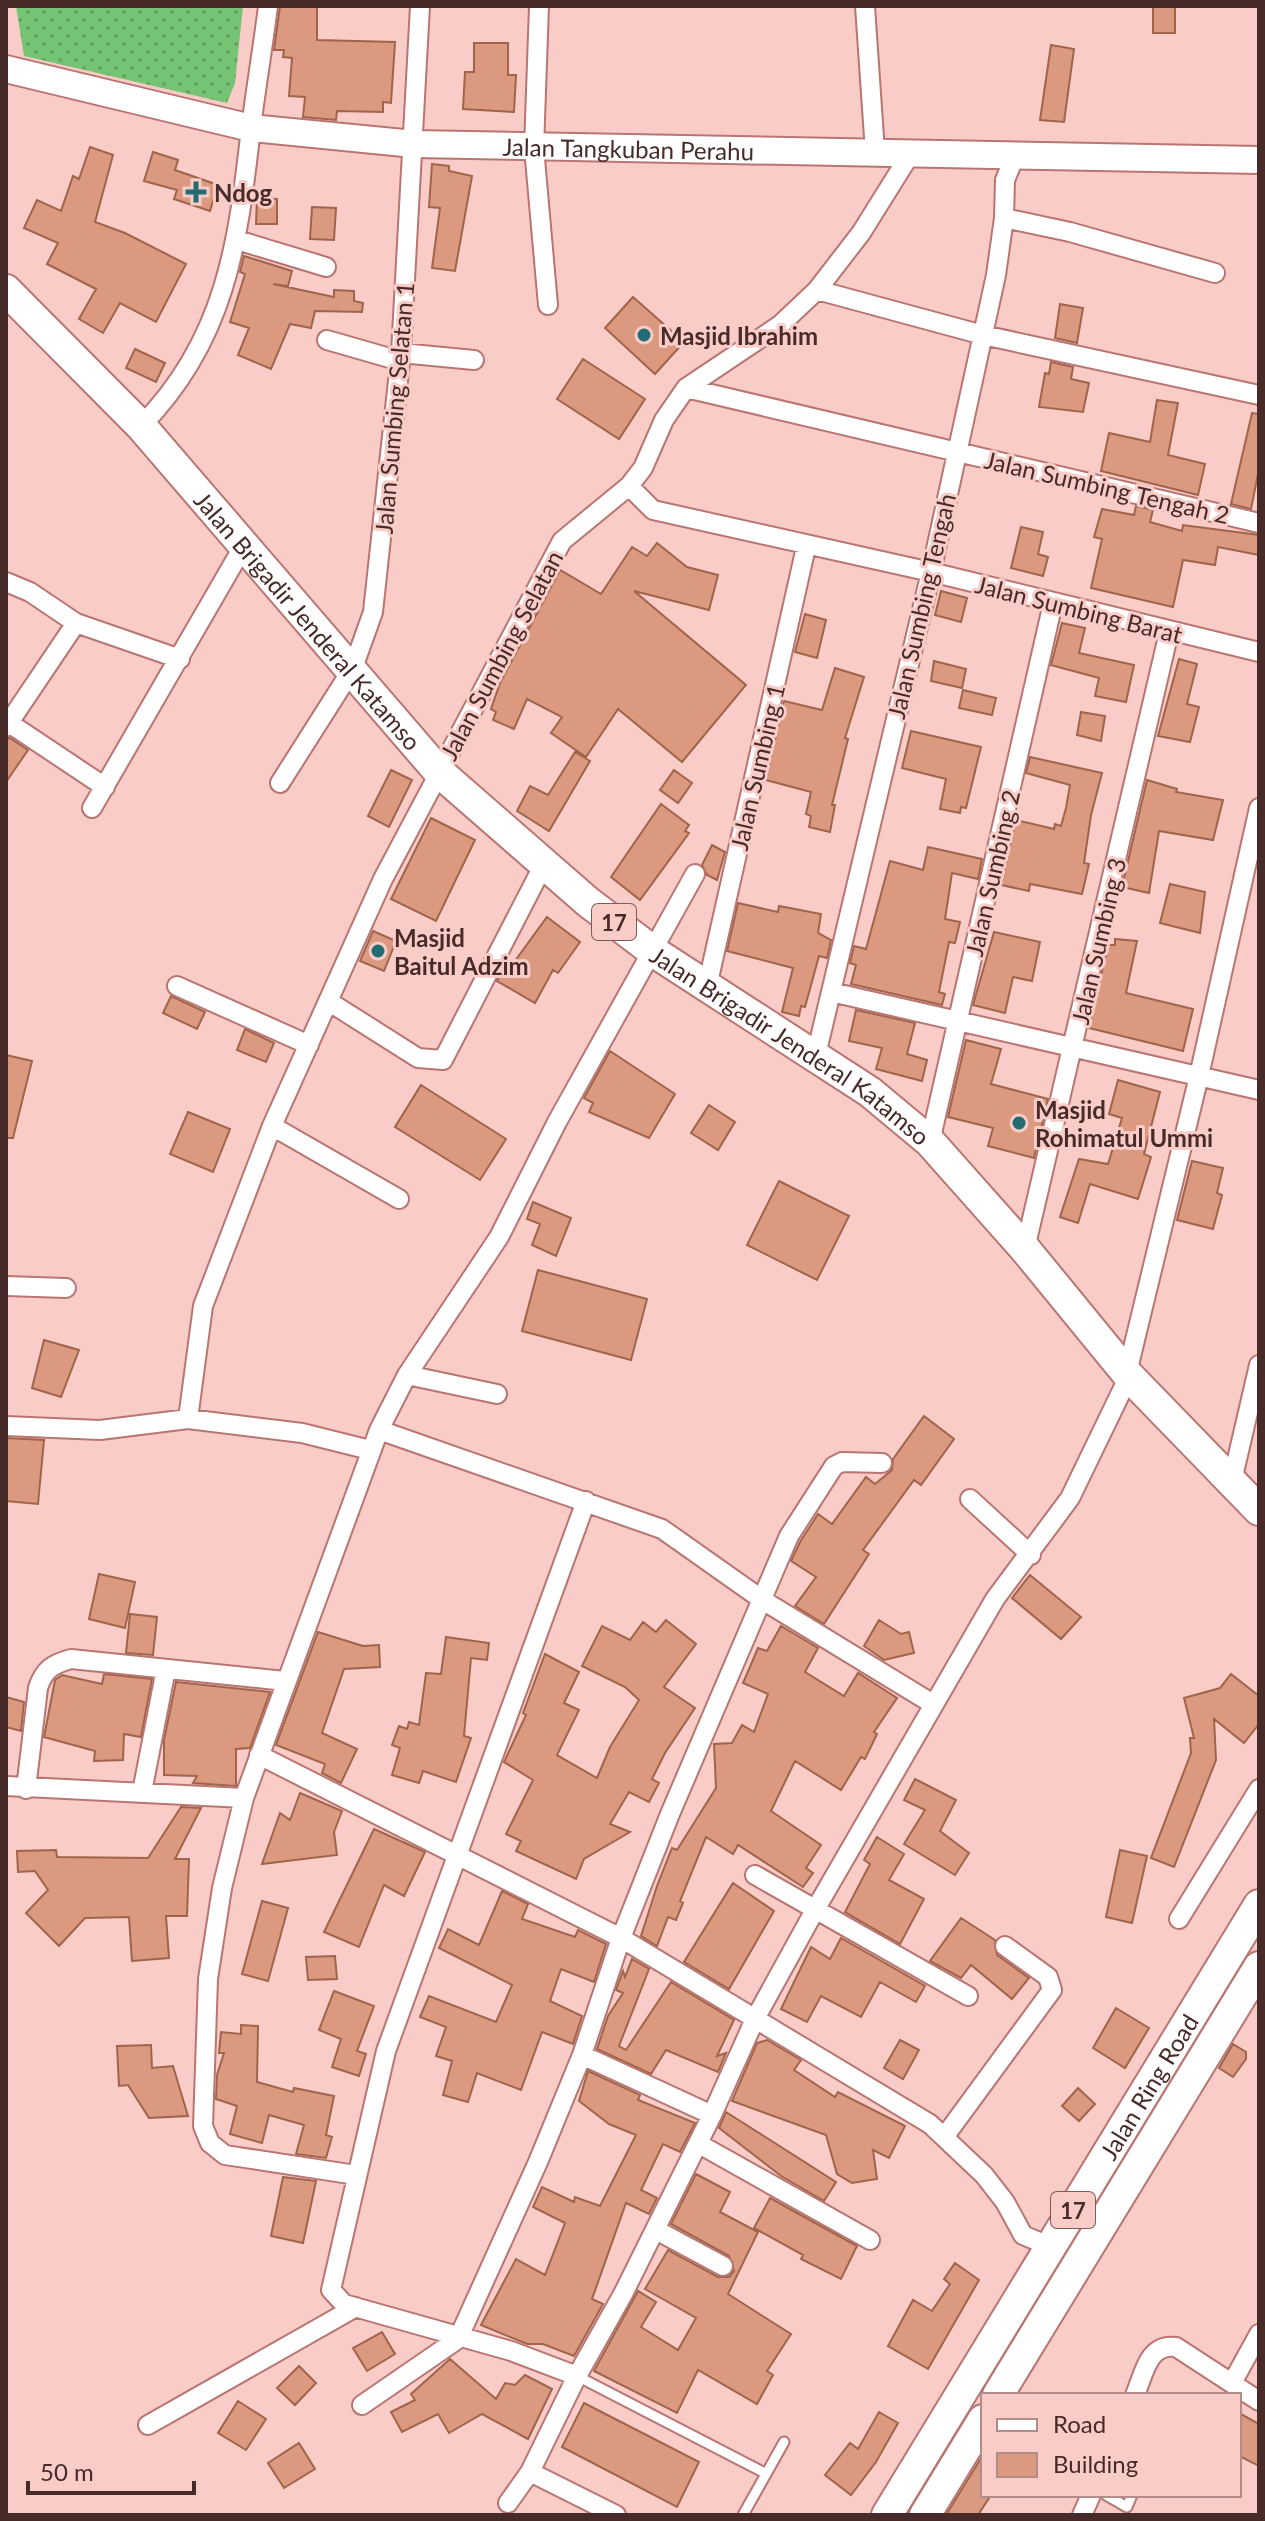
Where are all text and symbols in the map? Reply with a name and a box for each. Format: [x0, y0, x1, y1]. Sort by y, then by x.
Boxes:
street label: Jalan Tangkuban Perahu [502, 131, 754, 165]
place label: Ndog [214, 178, 272, 207]
marker: Ndog [185, 181, 207, 203]
street label: Jalan Sumbing Selatan 1 [369, 281, 419, 535]
place label: Masjid Ibrahim [660, 321, 818, 350]
marker: Masjid Ibrahim [635, 326, 653, 344]
street label: Jalan Sumbing Tengah 2 [982, 445, 1232, 529]
street label: Jalan Brigadir Jenderal Katamso [189, 485, 428, 756]
street label: Jalan Sumbing Tengah [881, 491, 961, 721]
street label: Jalan Sumbing Selatan [434, 545, 568, 765]
street label: Jalan Sumbing Barat [973, 569, 1186, 649]
street label: Jalan Sumbing 1 [724, 681, 790, 853]
street label: Jalan Sumbing 2 [959, 787, 1025, 959]
street label: Jalan Sumbing 3 [1065, 855, 1131, 1027]
road number: 17 [592, 904, 636, 940]
place label: Masjid Baitul Adzim [394, 923, 529, 980]
street label: Jalan Brigadir Jenderal Katamso [645, 939, 936, 1150]
marker: Masjid Baitul Adzim [369, 942, 387, 960]
place label: Masjid Rohimatul Ummi [1035, 1095, 1213, 1152]
marker: Masjid Rohimatul Ummi [1010, 1114, 1028, 1132]
street label: Jalan Ring Road [1093, 2009, 1204, 2164]
road number: 17 [1051, 2192, 1095, 2228]
legend [981, 2393, 1241, 2497]
text: Road [1053, 2409, 1106, 2438]
scale bar [28, 2445, 194, 2495]
text: Building [1053, 2449, 1138, 2478]
text: 50 m [40, 2457, 94, 2486]

